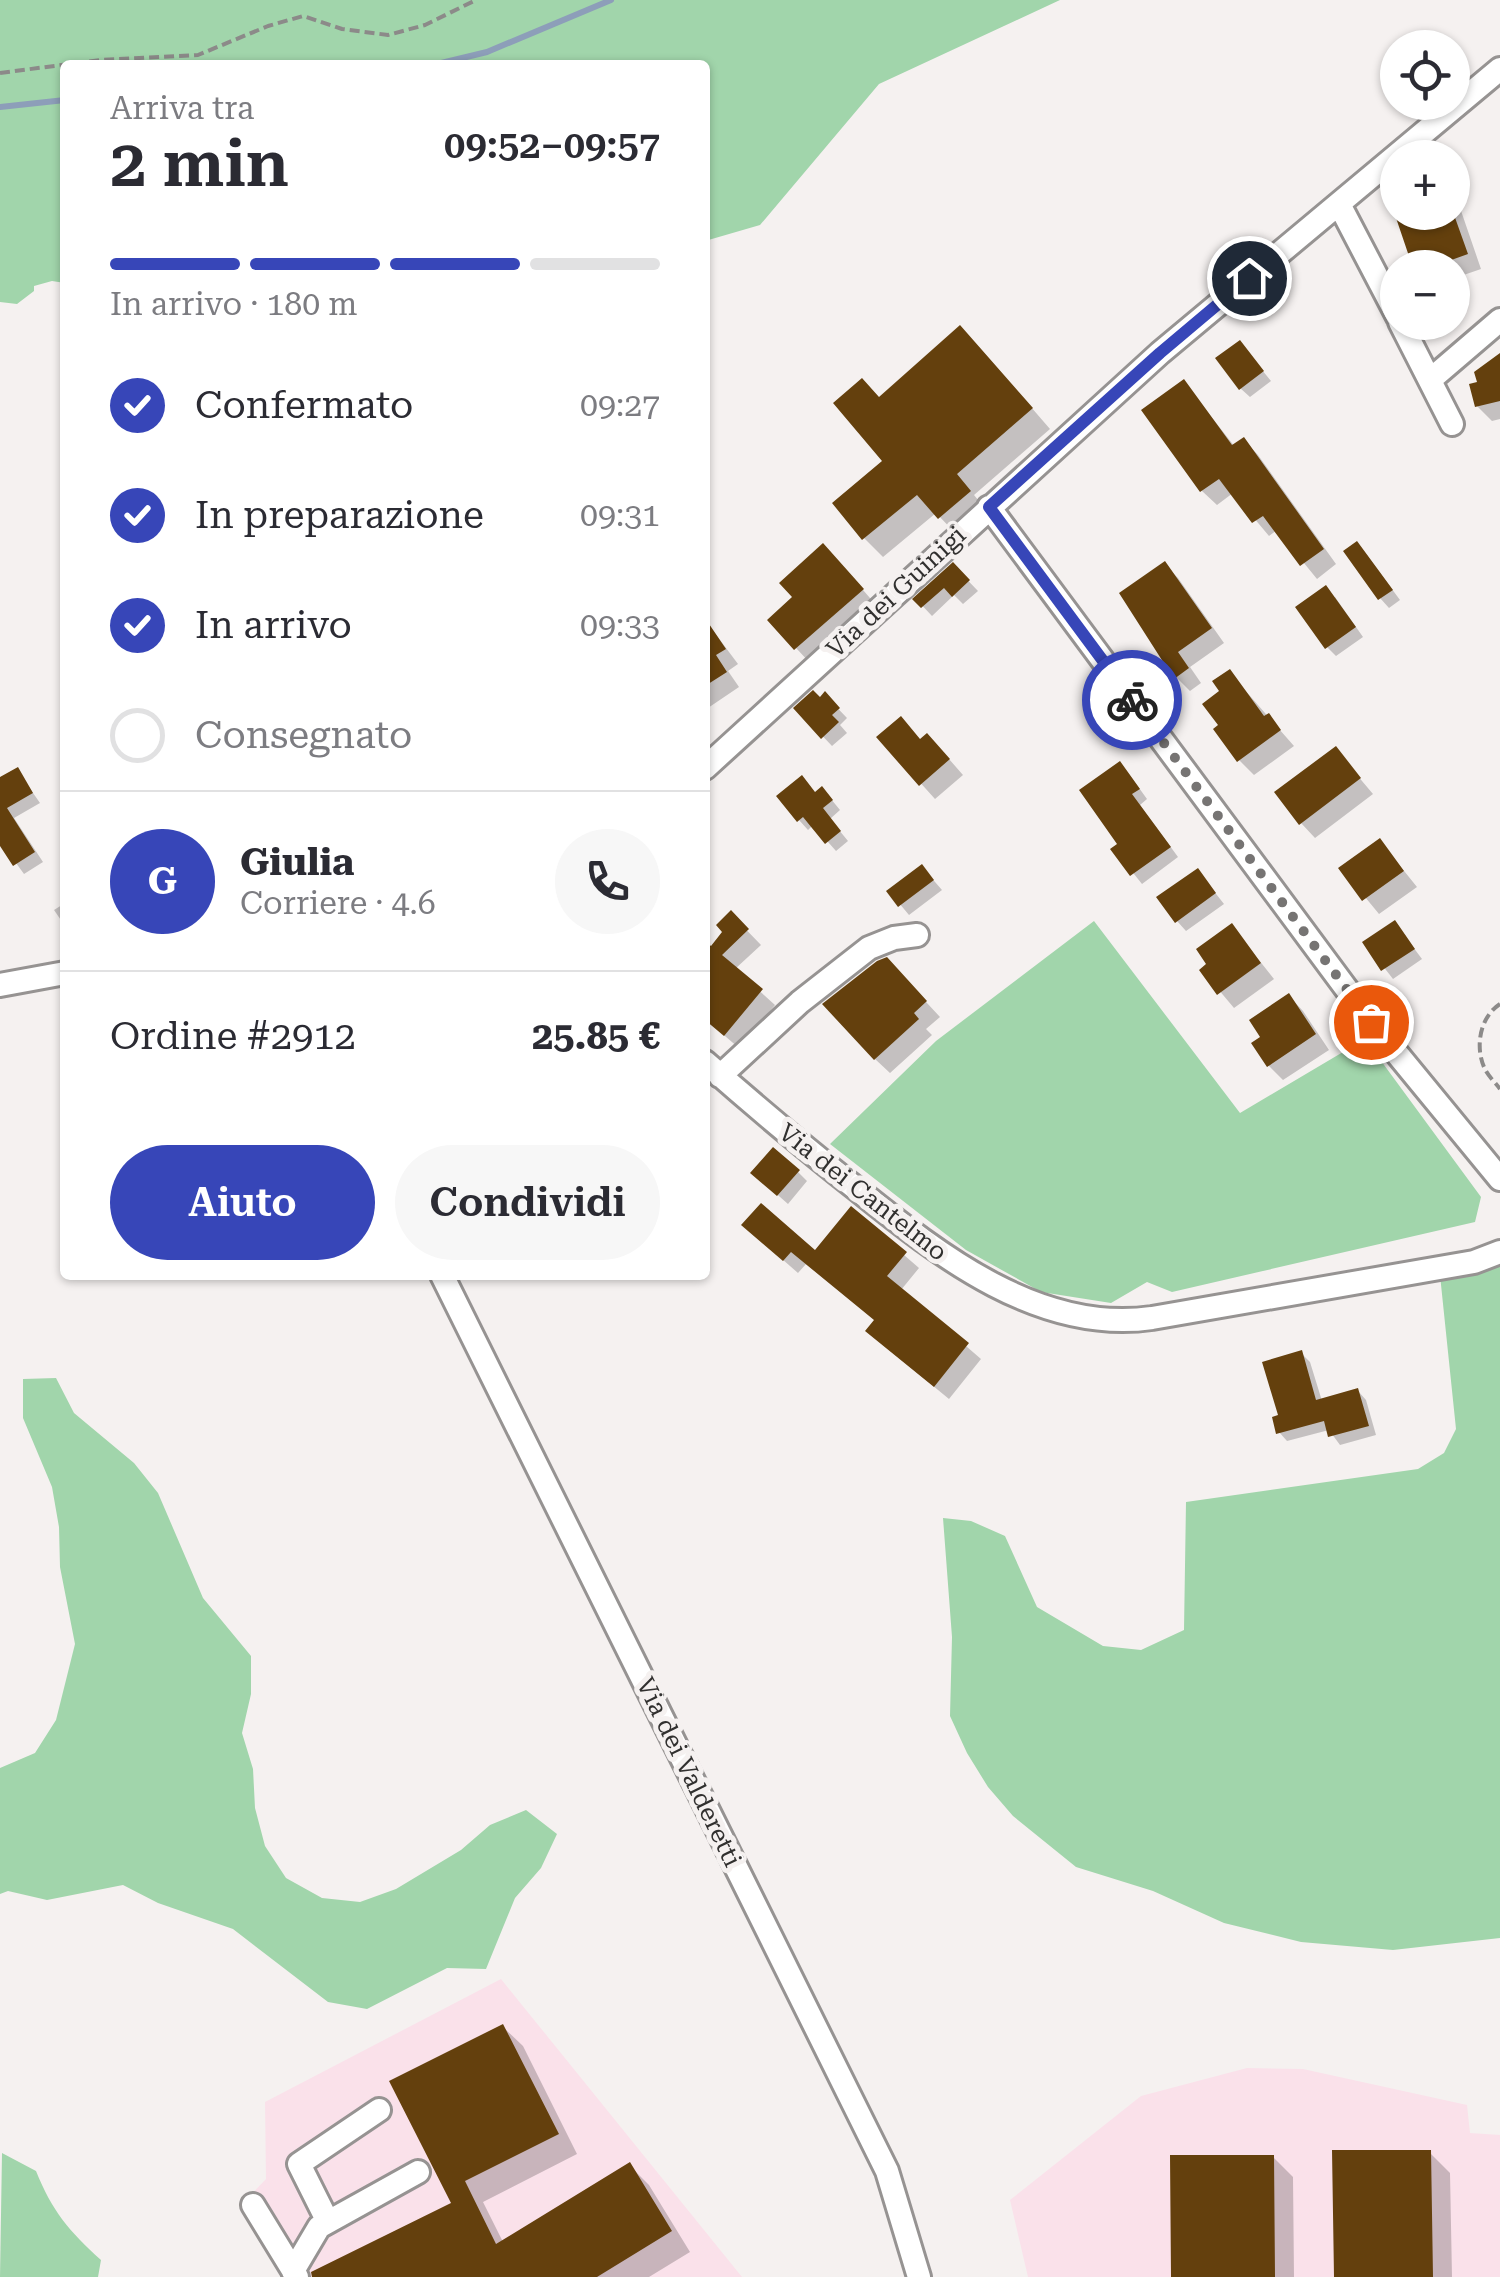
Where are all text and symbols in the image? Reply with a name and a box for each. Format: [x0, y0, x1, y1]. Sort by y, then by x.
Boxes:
map controls [1380, 30, 1470, 340]
button: locate [1380, 30, 1470, 120]
text: Arriva tra [110, 89, 254, 127]
text: 09:52–09:57 [444, 123, 660, 167]
text: 2 min [110, 126, 289, 202]
button: + [1380, 140, 1470, 230]
pin [1207, 236, 1292, 321]
button: − [1380, 250, 1470, 340]
icon: home [1222, 251, 1277, 306]
text: In arrivo · 180 m [110, 285, 357, 323]
icon: check [110, 378, 165, 433]
text: Confermato [195, 383, 413, 427]
text: 09:27 [580, 386, 660, 424]
icon: check [110, 488, 165, 543]
text: In preparazione [195, 493, 484, 537]
text: 09:31 [580, 496, 660, 534]
street label: Via dei Guinigi [821, 520, 971, 664]
icon: check [110, 598, 165, 653]
text: In arrivo [195, 603, 352, 647]
text: 09:33 [580, 606, 660, 644]
courier [1082, 650, 1182, 750]
icon: bike [1105, 673, 1160, 728]
text: Consegnato [195, 713, 412, 757]
button: phone [555, 829, 660, 934]
text: Giulia [240, 840, 354, 884]
text: G [148, 859, 177, 903]
text: Corriere · 4.6 [240, 884, 436, 922]
pin [1329, 980, 1414, 1065]
icon: bag [1344, 995, 1399, 1050]
text: Ordine #2912 [110, 1014, 356, 1058]
text: 25.85 € [532, 1014, 660, 1058]
street label: Via dei Cantelmo [773, 1117, 953, 1267]
button: Aiuto [110, 1145, 375, 1260]
button: Condividi [395, 1145, 660, 1260]
street label: Via dei Valderetti [631, 1673, 747, 1871]

